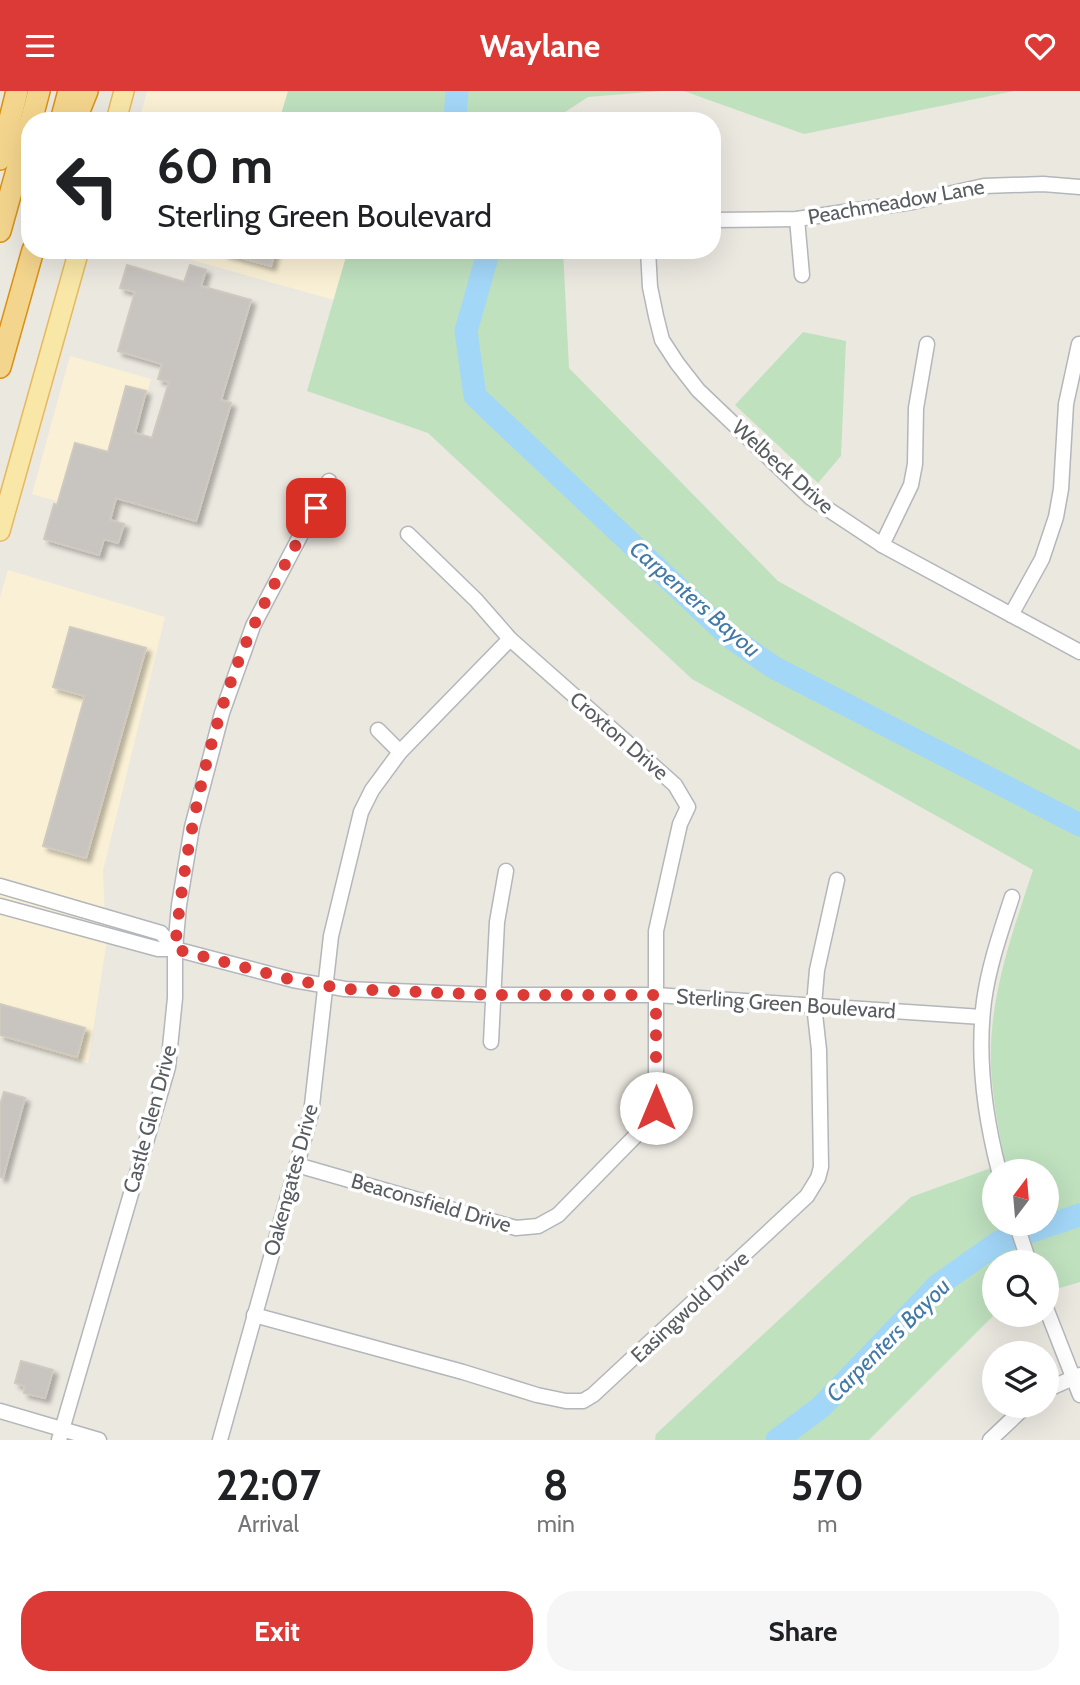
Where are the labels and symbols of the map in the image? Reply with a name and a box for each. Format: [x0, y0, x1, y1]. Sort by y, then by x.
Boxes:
street label: Peachmeadow Lane [806, 174, 986, 229]
street label: Welbeck Drive [727, 415, 839, 519]
pin [286, 478, 346, 538]
water label: Carpenters Bayou [624, 535, 766, 663]
street label: Croxton Drive [565, 686, 674, 785]
street label: Sterling Green Boulevard [675, 983, 897, 1024]
street label: Castle Glen Drive [118, 1042, 181, 1196]
position arrow [619, 1071, 693, 1145]
street label: Oakengates Drive [258, 1101, 323, 1258]
north arrow [982, 1159, 1059, 1235]
street label: Beaconsfield Drive [348, 1168, 514, 1237]
street label: Easingwold Drive [626, 1245, 754, 1368]
water label: Carpenters Bayou [820, 1272, 956, 1408]

